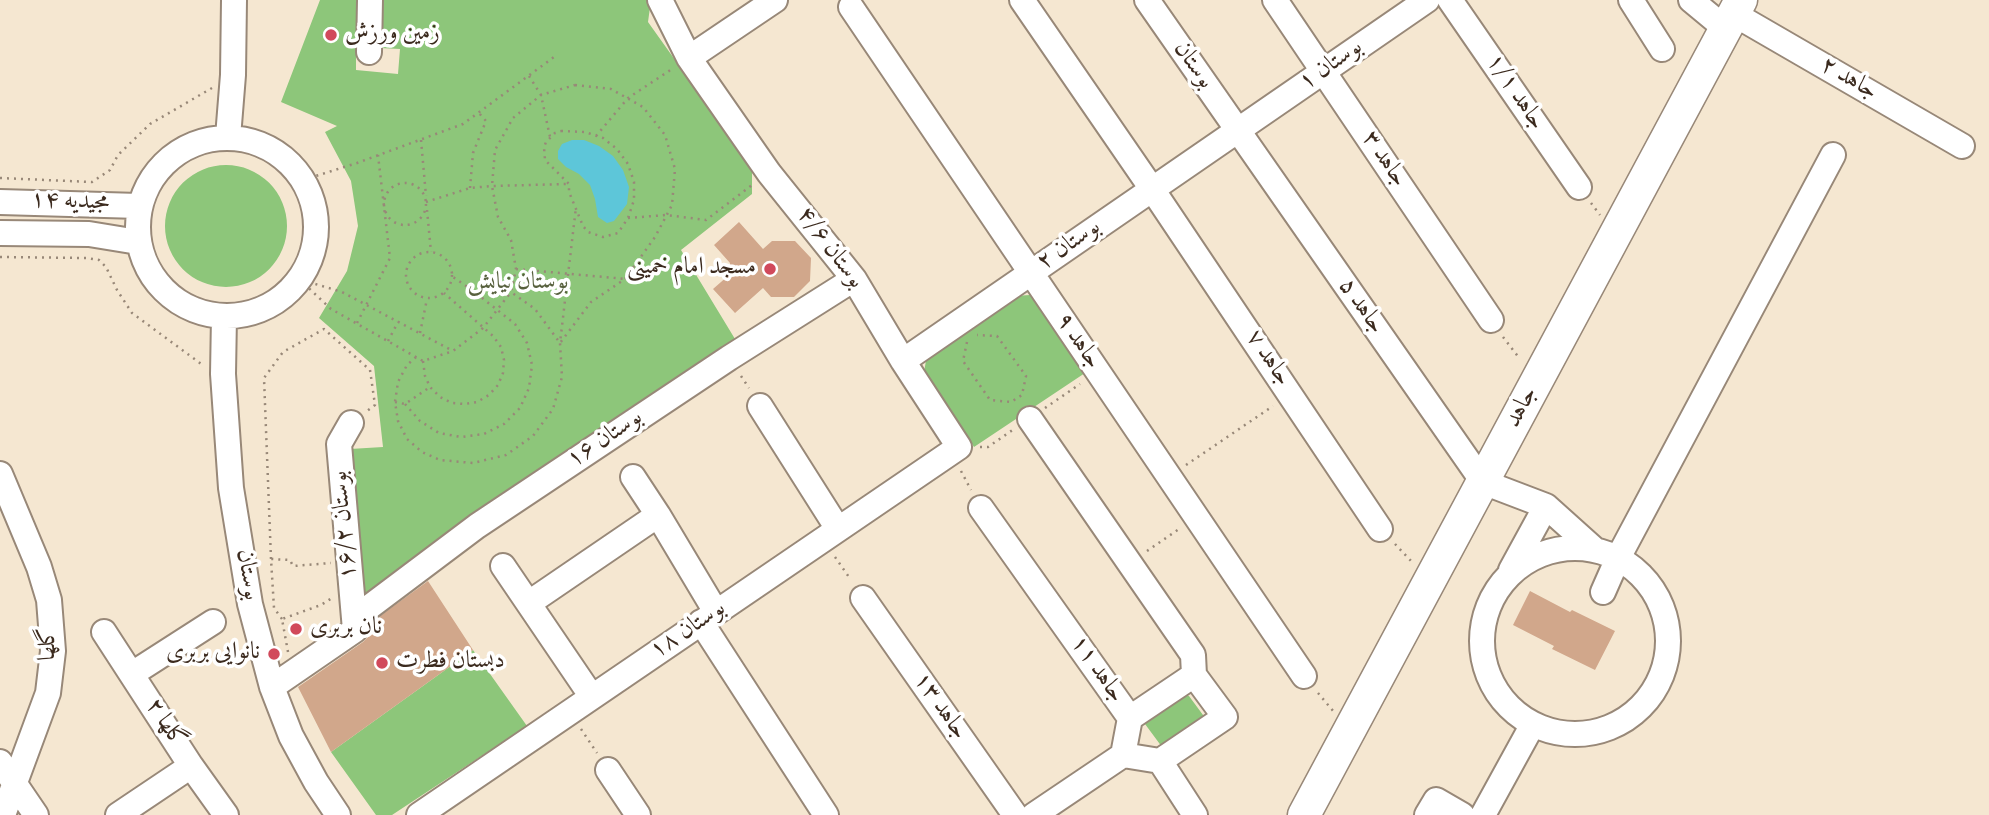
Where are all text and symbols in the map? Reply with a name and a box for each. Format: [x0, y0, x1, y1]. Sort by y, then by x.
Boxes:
place label: زمین ورزش [345, 21, 440, 49]
marker: زمین ورزش [323, 27, 339, 43]
street label: بوستان ۱ [1295, 34, 1369, 98]
street label: بوستان [1165, 37, 1219, 95]
street label: جاهد ۱/۱ [1478, 50, 1550, 136]
street label: جاهد ۲ [1814, 52, 1882, 108]
street label: جاهد ۳ [1354, 127, 1412, 193]
street label: مجیدیه ۱۴ [30, 187, 110, 219]
street label: بوستان ۴/۶ [789, 203, 869, 295]
street label: بوستان ۲ [1033, 214, 1107, 278]
place label: مسجد امام خمینی [627, 255, 756, 283]
marker: مسجد امام خمینی [762, 261, 778, 277]
park label: بوستان نیایش [467, 270, 569, 298]
street label: جاهد ۵ [1331, 274, 1389, 340]
street label: جاهد ۹ [1048, 309, 1106, 375]
street label: جاهد ۷ [1238, 326, 1296, 392]
street label: جاهد [1500, 383, 1546, 433]
street label: بوستان ۱۶ [563, 404, 649, 476]
street label: بوستان ۱۶/۲ [327, 470, 365, 580]
street label: بوستان [228, 547, 264, 603]
street label: بوستان ۱۸ [646, 595, 732, 667]
place label: نان بربری [310, 615, 382, 643]
marker: نان بربری [288, 621, 304, 637]
street label: گلها [36, 627, 64, 661]
street label: جاهد ۱۱ [1063, 631, 1129, 709]
place label: نانوایی بربری [166, 640, 260, 668]
marker: نانوایی بربری [266, 646, 282, 662]
place label: دبستان فطرت [396, 649, 505, 677]
marker: دبستان فطرت [374, 655, 390, 671]
street label: جاهد ۱۳ [906, 668, 972, 746]
street label: گلها ۲ [138, 694, 190, 754]

